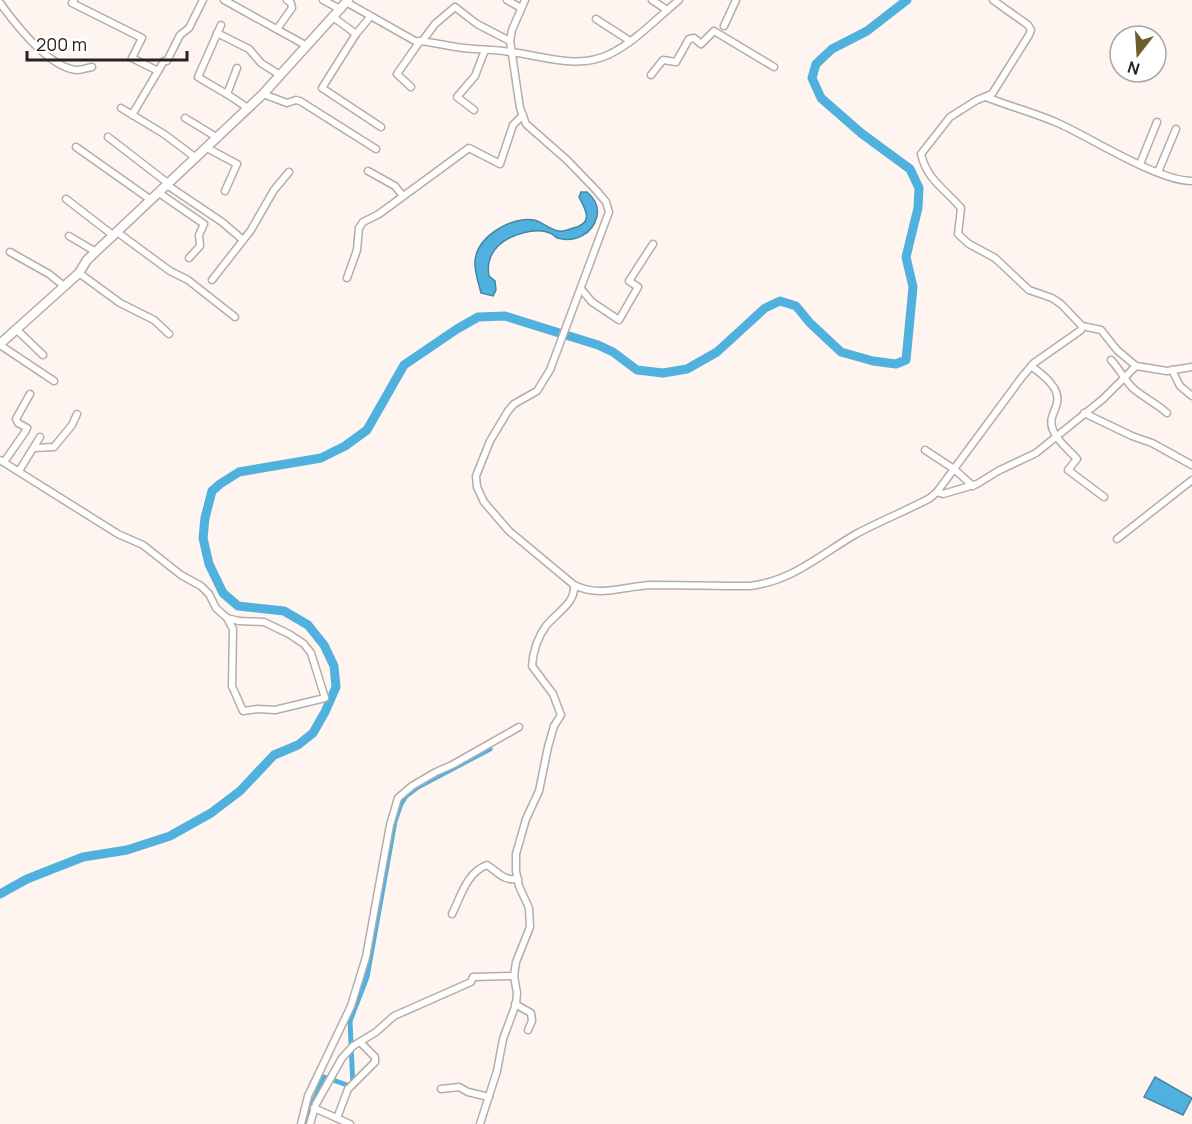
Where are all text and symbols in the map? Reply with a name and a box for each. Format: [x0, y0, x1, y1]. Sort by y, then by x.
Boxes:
scale bar [27, 24, 188, 62]
north arrow [1108, 24, 1168, 84]
text: 200 m [36, 32, 87, 56]
text: N [1125, 56, 1142, 81]

